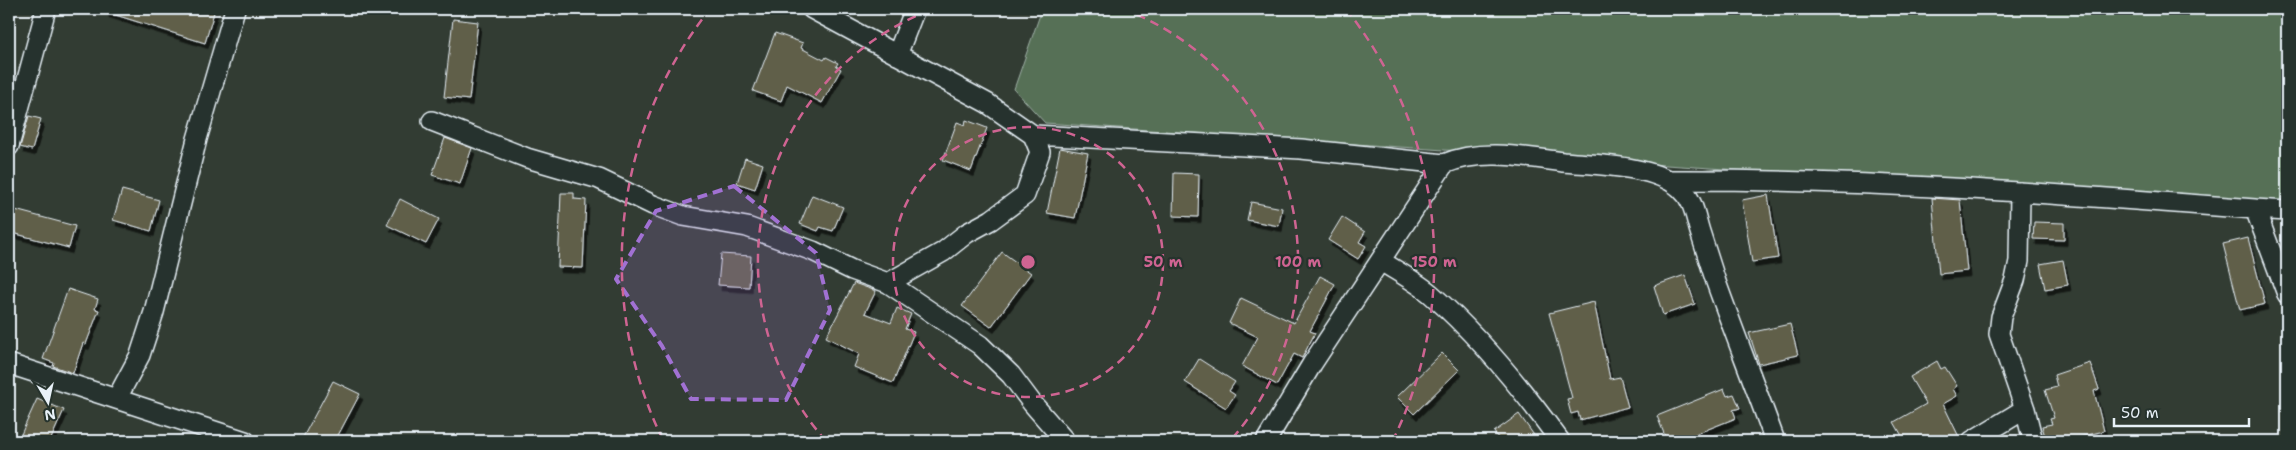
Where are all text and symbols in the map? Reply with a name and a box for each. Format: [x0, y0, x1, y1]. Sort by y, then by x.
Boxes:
text: 50 m [1144, 252, 1183, 272]
text: 100 m [1275, 252, 1321, 272]
text: 150 m [1411, 252, 1457, 272]
centre of rings [1019, 253, 1037, 271]
north arrow [22, 378, 72, 428]
scale bar [2114, 395, 2248, 427]
text: 50 m [2121, 403, 2159, 423]
text: N [43, 405, 57, 425]

